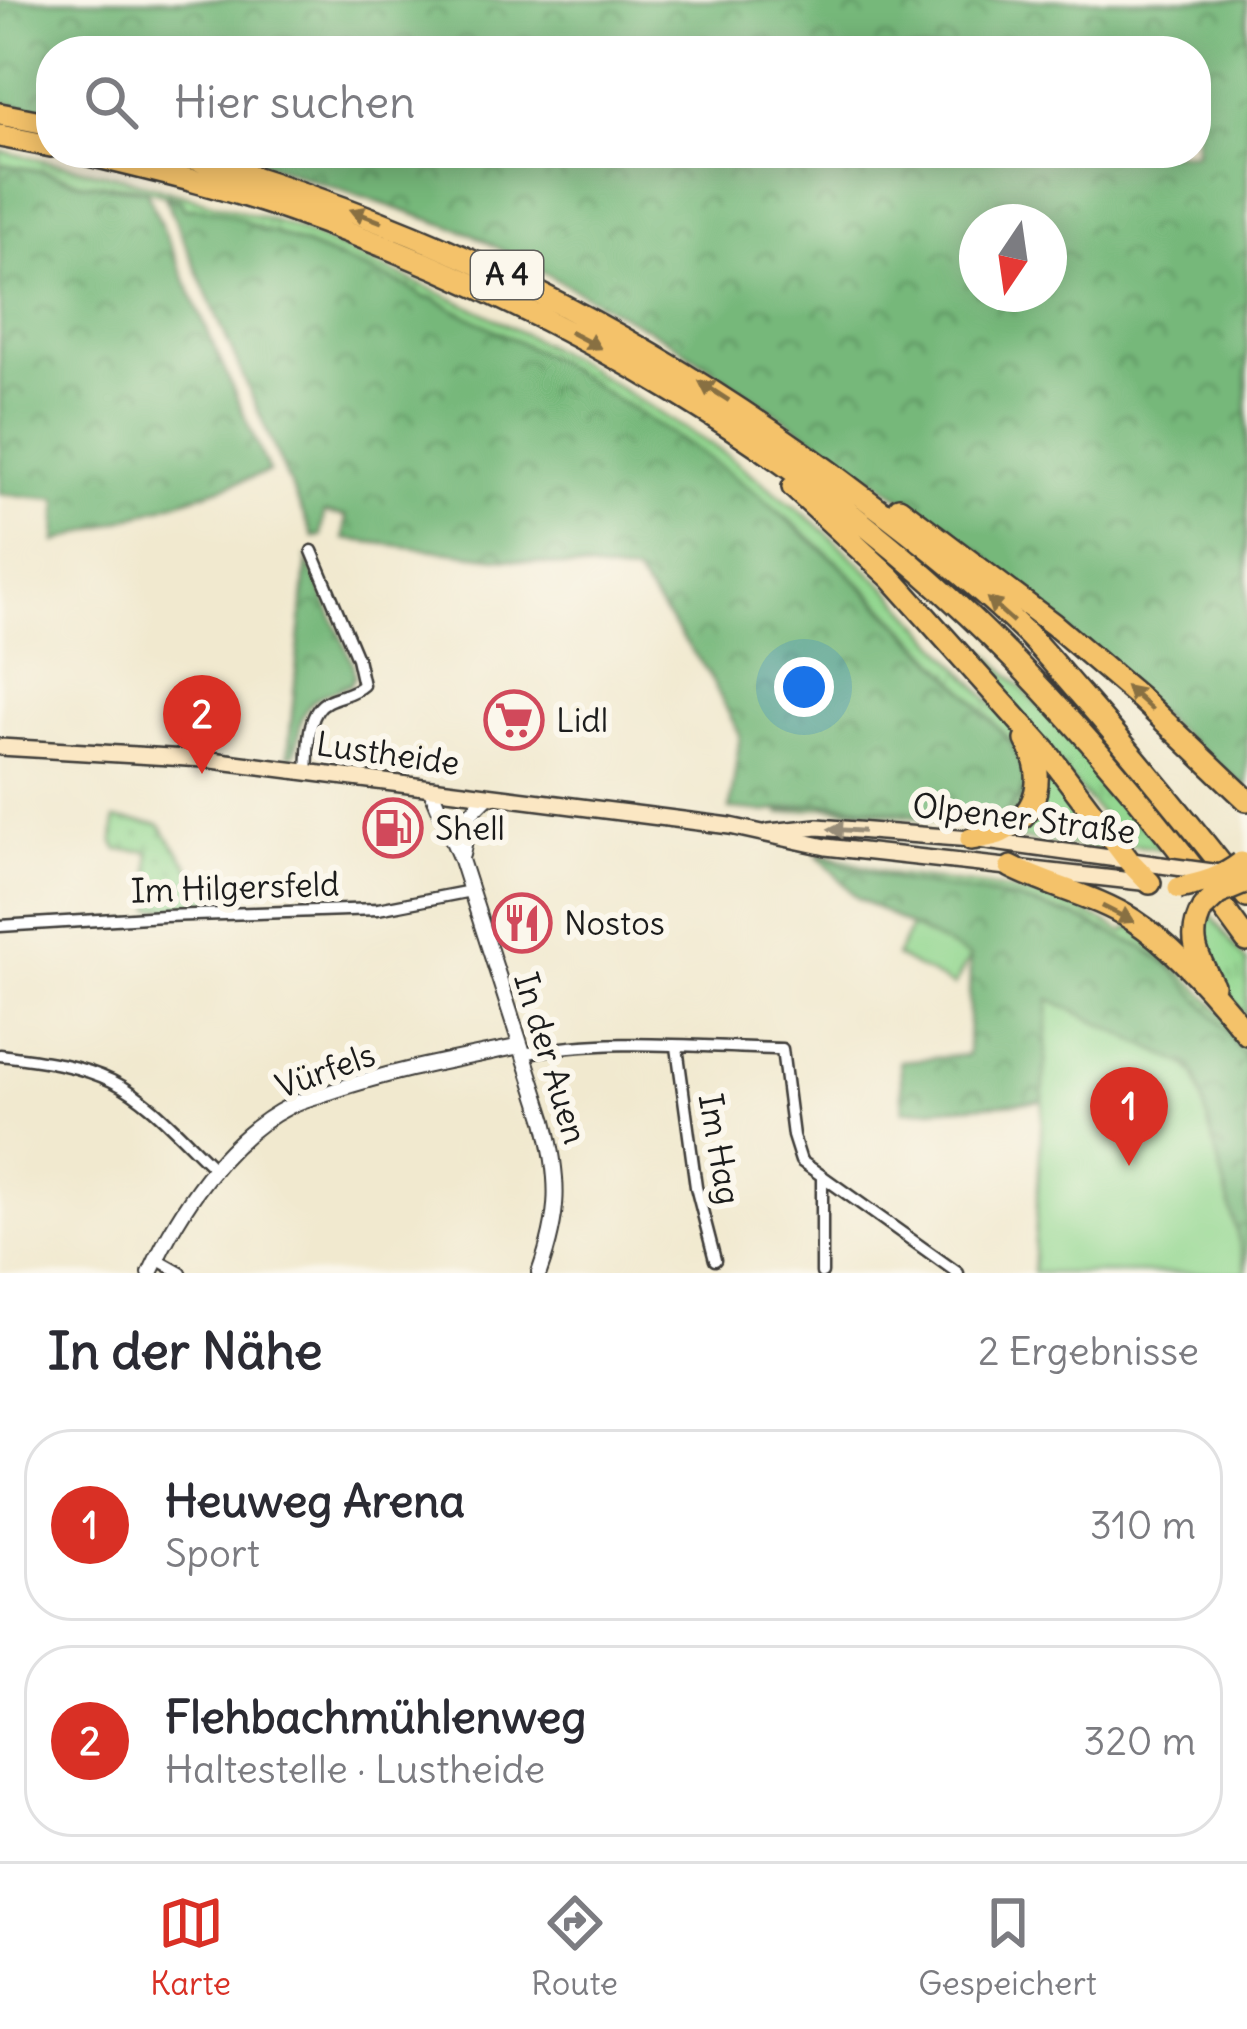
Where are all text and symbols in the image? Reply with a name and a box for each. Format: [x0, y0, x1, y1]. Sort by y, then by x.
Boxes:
search box [36, 36, 1211, 168]
icon: search [78, 69, 144, 135]
text: Hier suchen [174, 74, 415, 130]
north arrow [959, 204, 1067, 312]
one-way arrow [348, 205, 384, 224]
road number: A 4 [471, 251, 543, 299]
one-way arrow [568, 330, 602, 350]
one-way arrow [698, 380, 730, 402]
one-way arrow [986, 597, 1015, 625]
your location [774, 657, 834, 717]
pin: 2 [163, 675, 241, 774]
one-way arrow [1125, 685, 1154, 712]
supermarket icon: Lidl [483, 689, 545, 751]
place label: Lidl [556, 699, 608, 741]
street label: Lustheide [314, 722, 462, 784]
street label: Olpener Straße [910, 783, 1138, 853]
fuel station icon: Shell [362, 797, 424, 859]
place label: Shell [435, 807, 505, 849]
one-way arrow [827, 820, 864, 839]
street label: Im Hilgersfeld [130, 862, 340, 912]
restaurant icon: Nostos [491, 892, 553, 954]
place label: Nostos [564, 902, 665, 944]
one-way arrow [1101, 903, 1135, 923]
street label: In der Auen [505, 967, 597, 1149]
street label: Vürfels [270, 1033, 380, 1107]
pin: 1 [1090, 1067, 1168, 1166]
street label: Im Hag [690, 1090, 750, 1208]
text: In der Nähe [48, 1319, 323, 1383]
text: 2 Ergebnisse [978, 1327, 1199, 1376]
text: Heuweg Arena [165, 1473, 465, 1529]
text: 1 [82, 1501, 98, 1550]
text: 310 m [1090, 1501, 1196, 1550]
text: Sport [165, 1529, 260, 1578]
text: Flehbachmühlenweg [165, 1689, 586, 1745]
text: 2 [79, 1717, 101, 1766]
text: 320 m [1083, 1717, 1196, 1766]
text: Haltestelle · Lustheide [165, 1745, 545, 1794]
tab: Karte [150, 1890, 231, 2004]
tab: Route [531, 1890, 618, 2004]
tab: Gespeichert [918, 1890, 1097, 2004]

